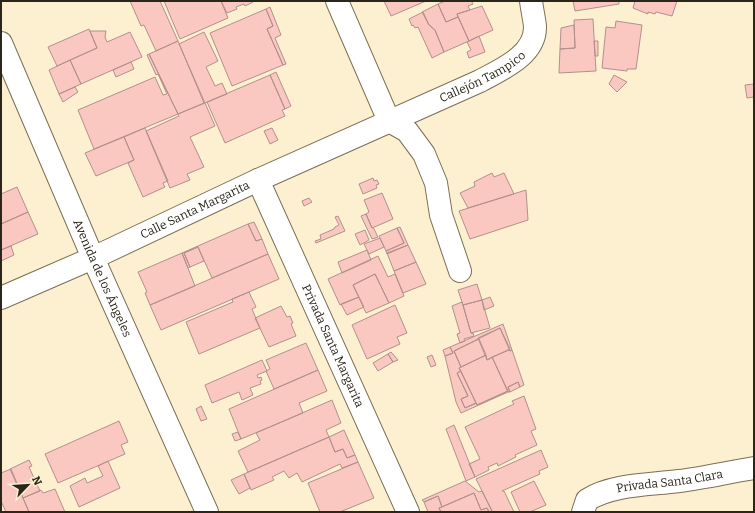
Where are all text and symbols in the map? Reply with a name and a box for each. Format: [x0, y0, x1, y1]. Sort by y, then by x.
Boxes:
street label: Callejón Tampico [437, 48, 529, 105]
street label: Calle Santa Margarita [138, 178, 252, 242]
street label: Avenida de los Ángeles [70, 217, 135, 339]
street label: Privada Santa Margarita [299, 282, 367, 410]
north arrow [8, 465, 48, 505]
street label: Privada Santa Clara [615, 467, 724, 496]
text: N [29, 474, 45, 488]

